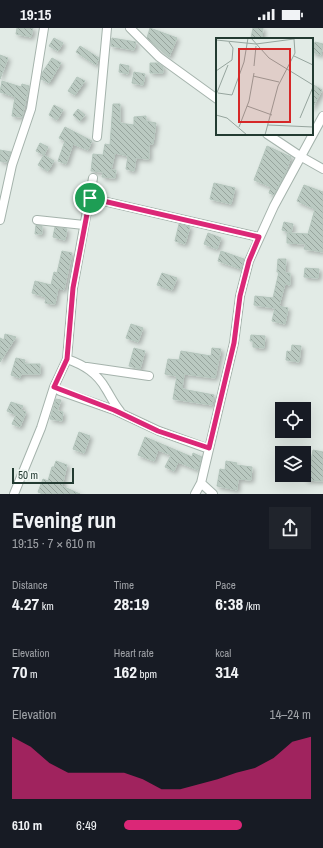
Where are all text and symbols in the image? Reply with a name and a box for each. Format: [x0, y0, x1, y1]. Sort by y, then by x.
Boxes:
text: 19:15 [20, 4, 51, 25]
inset map [216, 38, 313, 135]
pin [73, 181, 107, 215]
icon: arrive [79, 187, 101, 209]
map controls [275, 402, 311, 482]
button: locate [275, 402, 311, 438]
button: layers [275, 446, 311, 482]
scale bar [12, 466, 74, 485]
text: 50 m [18, 468, 38, 482]
text: Evening run [12, 505, 116, 535]
button: share [269, 507, 311, 549]
text: 19:15 · 7 × 610 m [12, 535, 95, 552]
text: Distance [12, 578, 48, 592]
text: Time [114, 578, 134, 592]
text: Pace [215, 578, 236, 592]
text: 4.27 [12, 592, 39, 615]
text: 28:19 [114, 592, 149, 615]
text: 6:38 [215, 592, 243, 615]
text: km [39, 599, 54, 613]
text: /km [243, 599, 260, 613]
text: Elevation [12, 646, 50, 660]
text: Heart rate [114, 646, 154, 660]
text: kcal [215, 646, 231, 660]
text: 70 [12, 660, 28, 683]
text: 162 [114, 660, 137, 683]
text: 314 [215, 660, 239, 683]
text: m [28, 667, 38, 681]
text: bpm [137, 667, 157, 681]
text: Elevation [12, 706, 56, 723]
text: 14–24 m [270, 706, 311, 723]
text: 610 m [12, 817, 42, 834]
text: 6:49 [76, 817, 97, 834]

